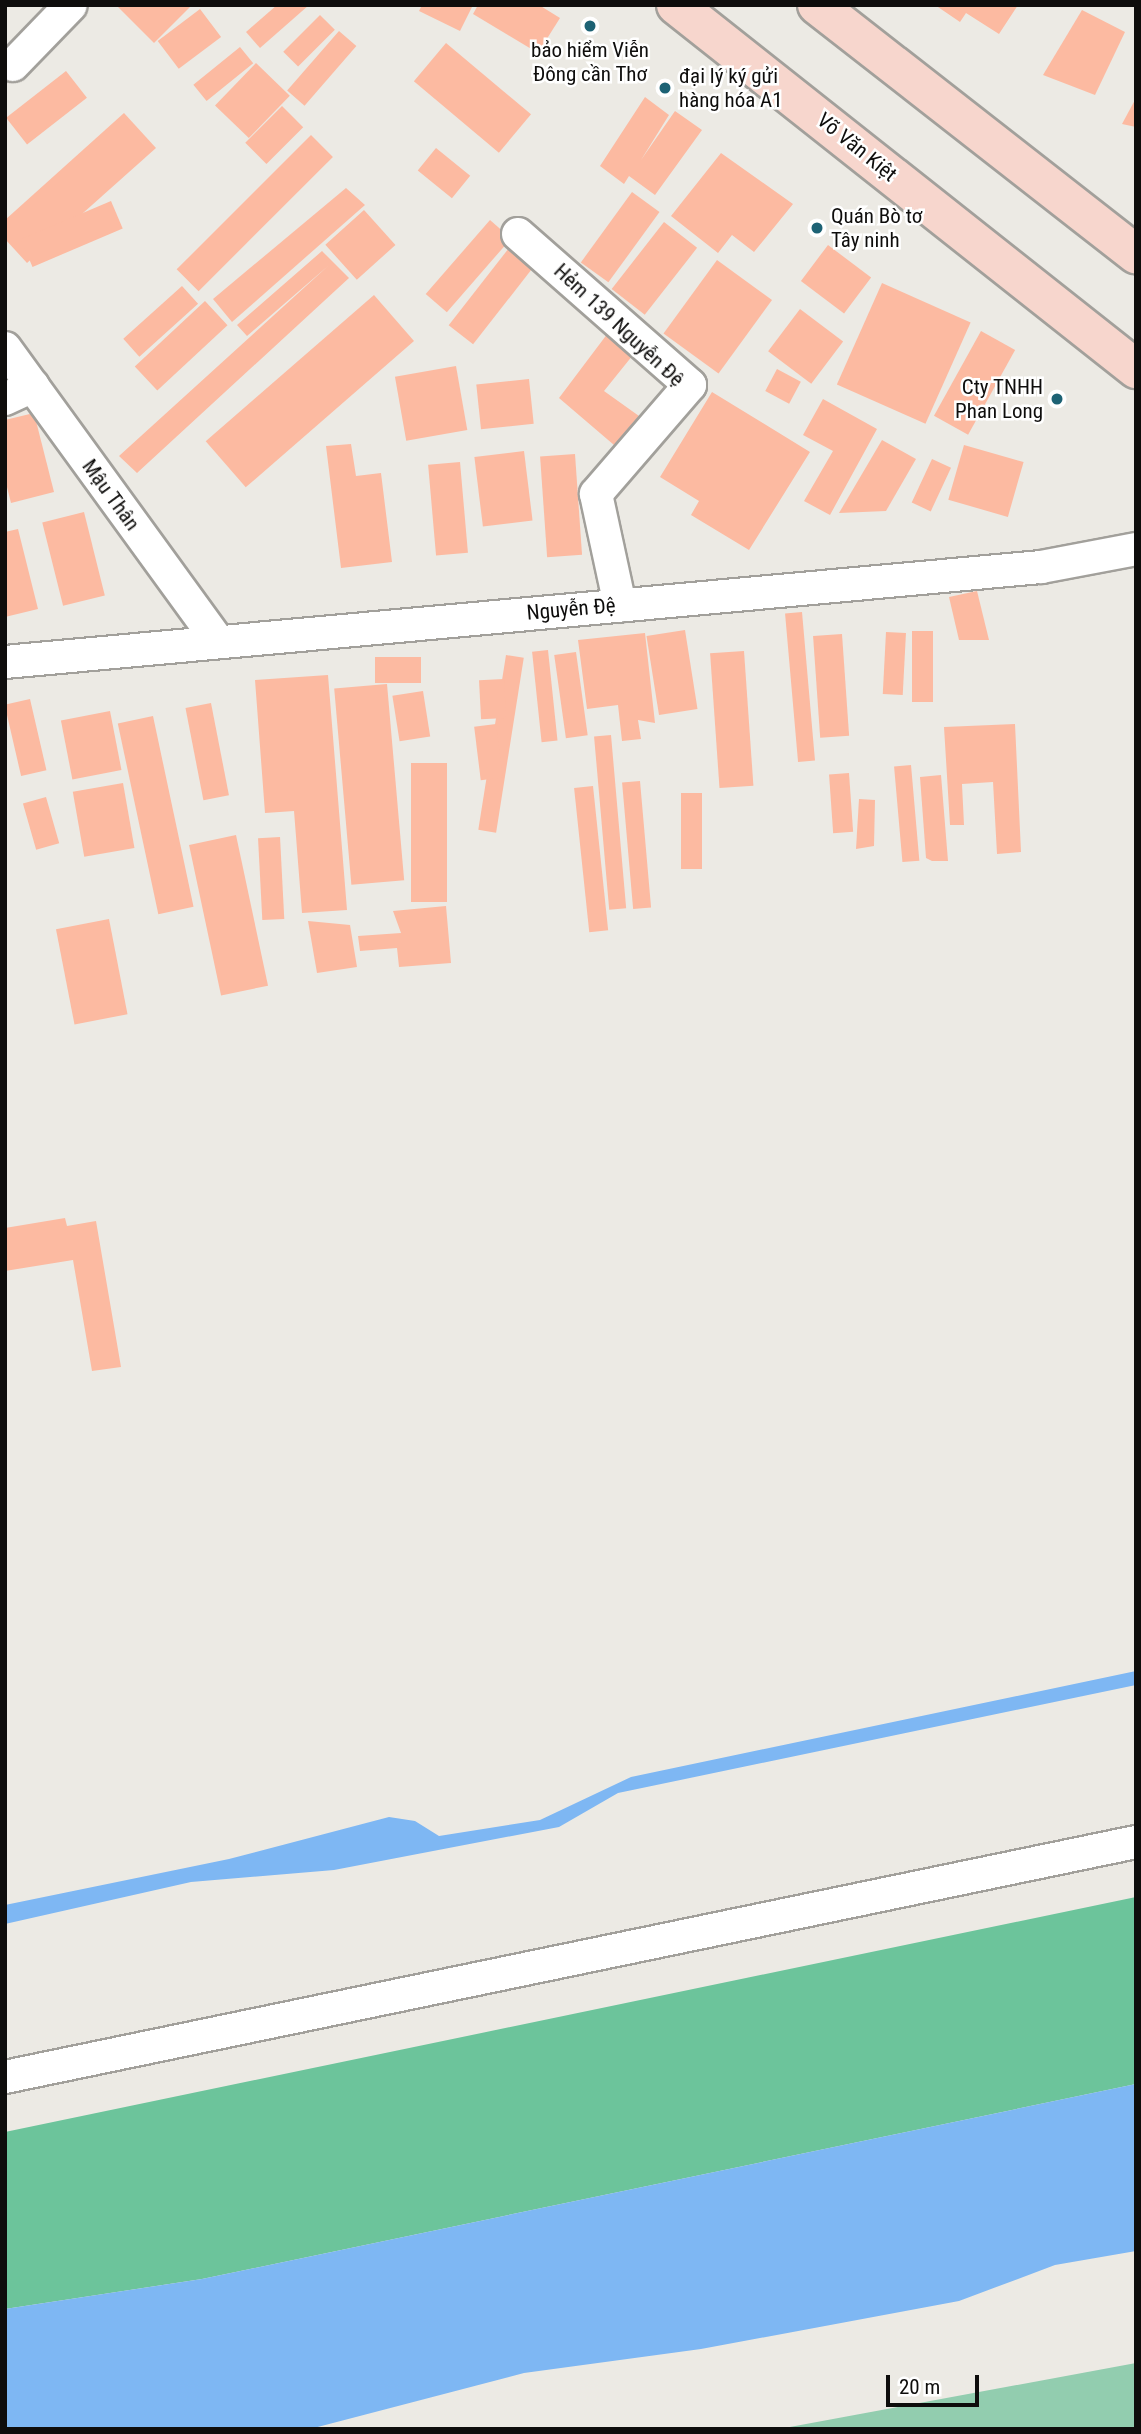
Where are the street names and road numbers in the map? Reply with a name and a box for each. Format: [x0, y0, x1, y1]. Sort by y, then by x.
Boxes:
street label: Võ Văn Kiệt [812, 107, 902, 187]
street label: Hẻm 139 Nguyễn Đệ [549, 258, 689, 392]
street label: Mậu Thân [77, 454, 145, 536]
street label: Nguyễn Đệ [526, 593, 616, 625]

